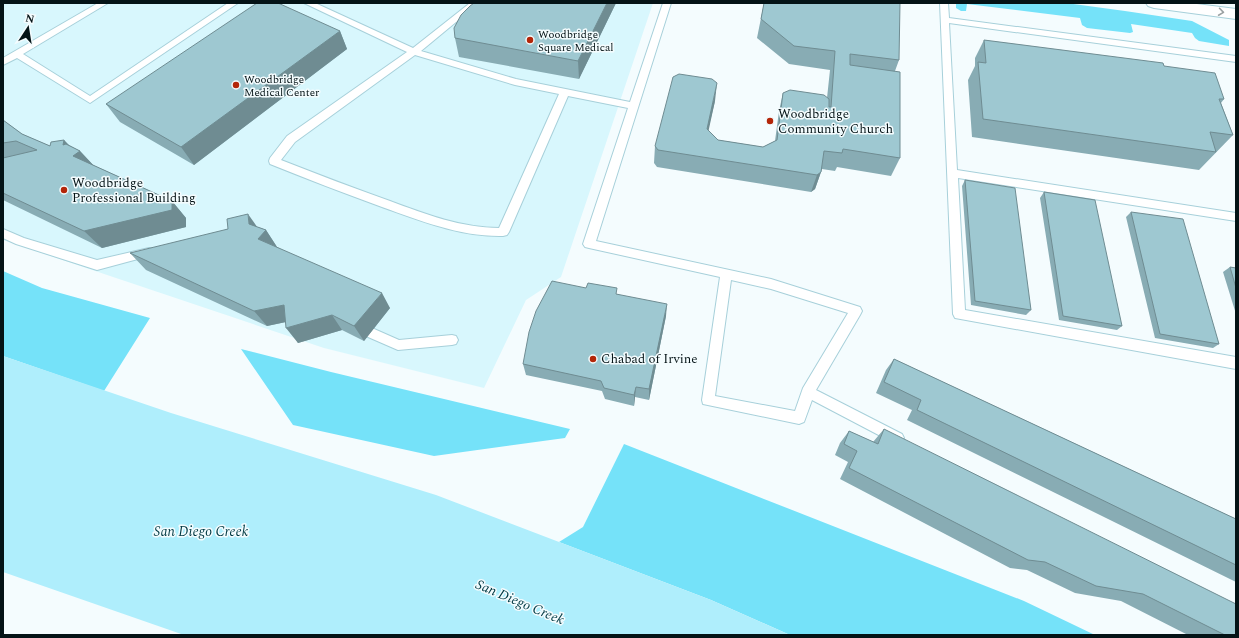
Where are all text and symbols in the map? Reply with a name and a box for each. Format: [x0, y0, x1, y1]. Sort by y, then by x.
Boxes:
one-way arrow [1218, 7, 1224, 16]
north arrow [8, 8, 48, 48]
text: N [24, 9, 36, 28]
place label: Woodbridge Square Medical [538, 26, 613, 56]
marker: Woodbridge Square Medical [525, 35, 535, 45]
place label: Woodbridge Medical Center [244, 71, 320, 101]
marker: Woodbridge Medical Center [231, 80, 241, 90]
place label: Woodbridge Community Church [778, 104, 893, 139]
marker: Woodbridge Community Church [765, 116, 775, 126]
place label: Woodbridge Professional Building [72, 173, 196, 208]
marker: Woodbridge Professional Building [59, 185, 69, 195]
place label: Chabad of Irvine [601, 349, 698, 369]
marker: Chabad of Irvine [588, 354, 598, 364]
water label: San Diego Creek [154, 521, 249, 542]
water label: San Diego Creek [472, 574, 568, 630]

